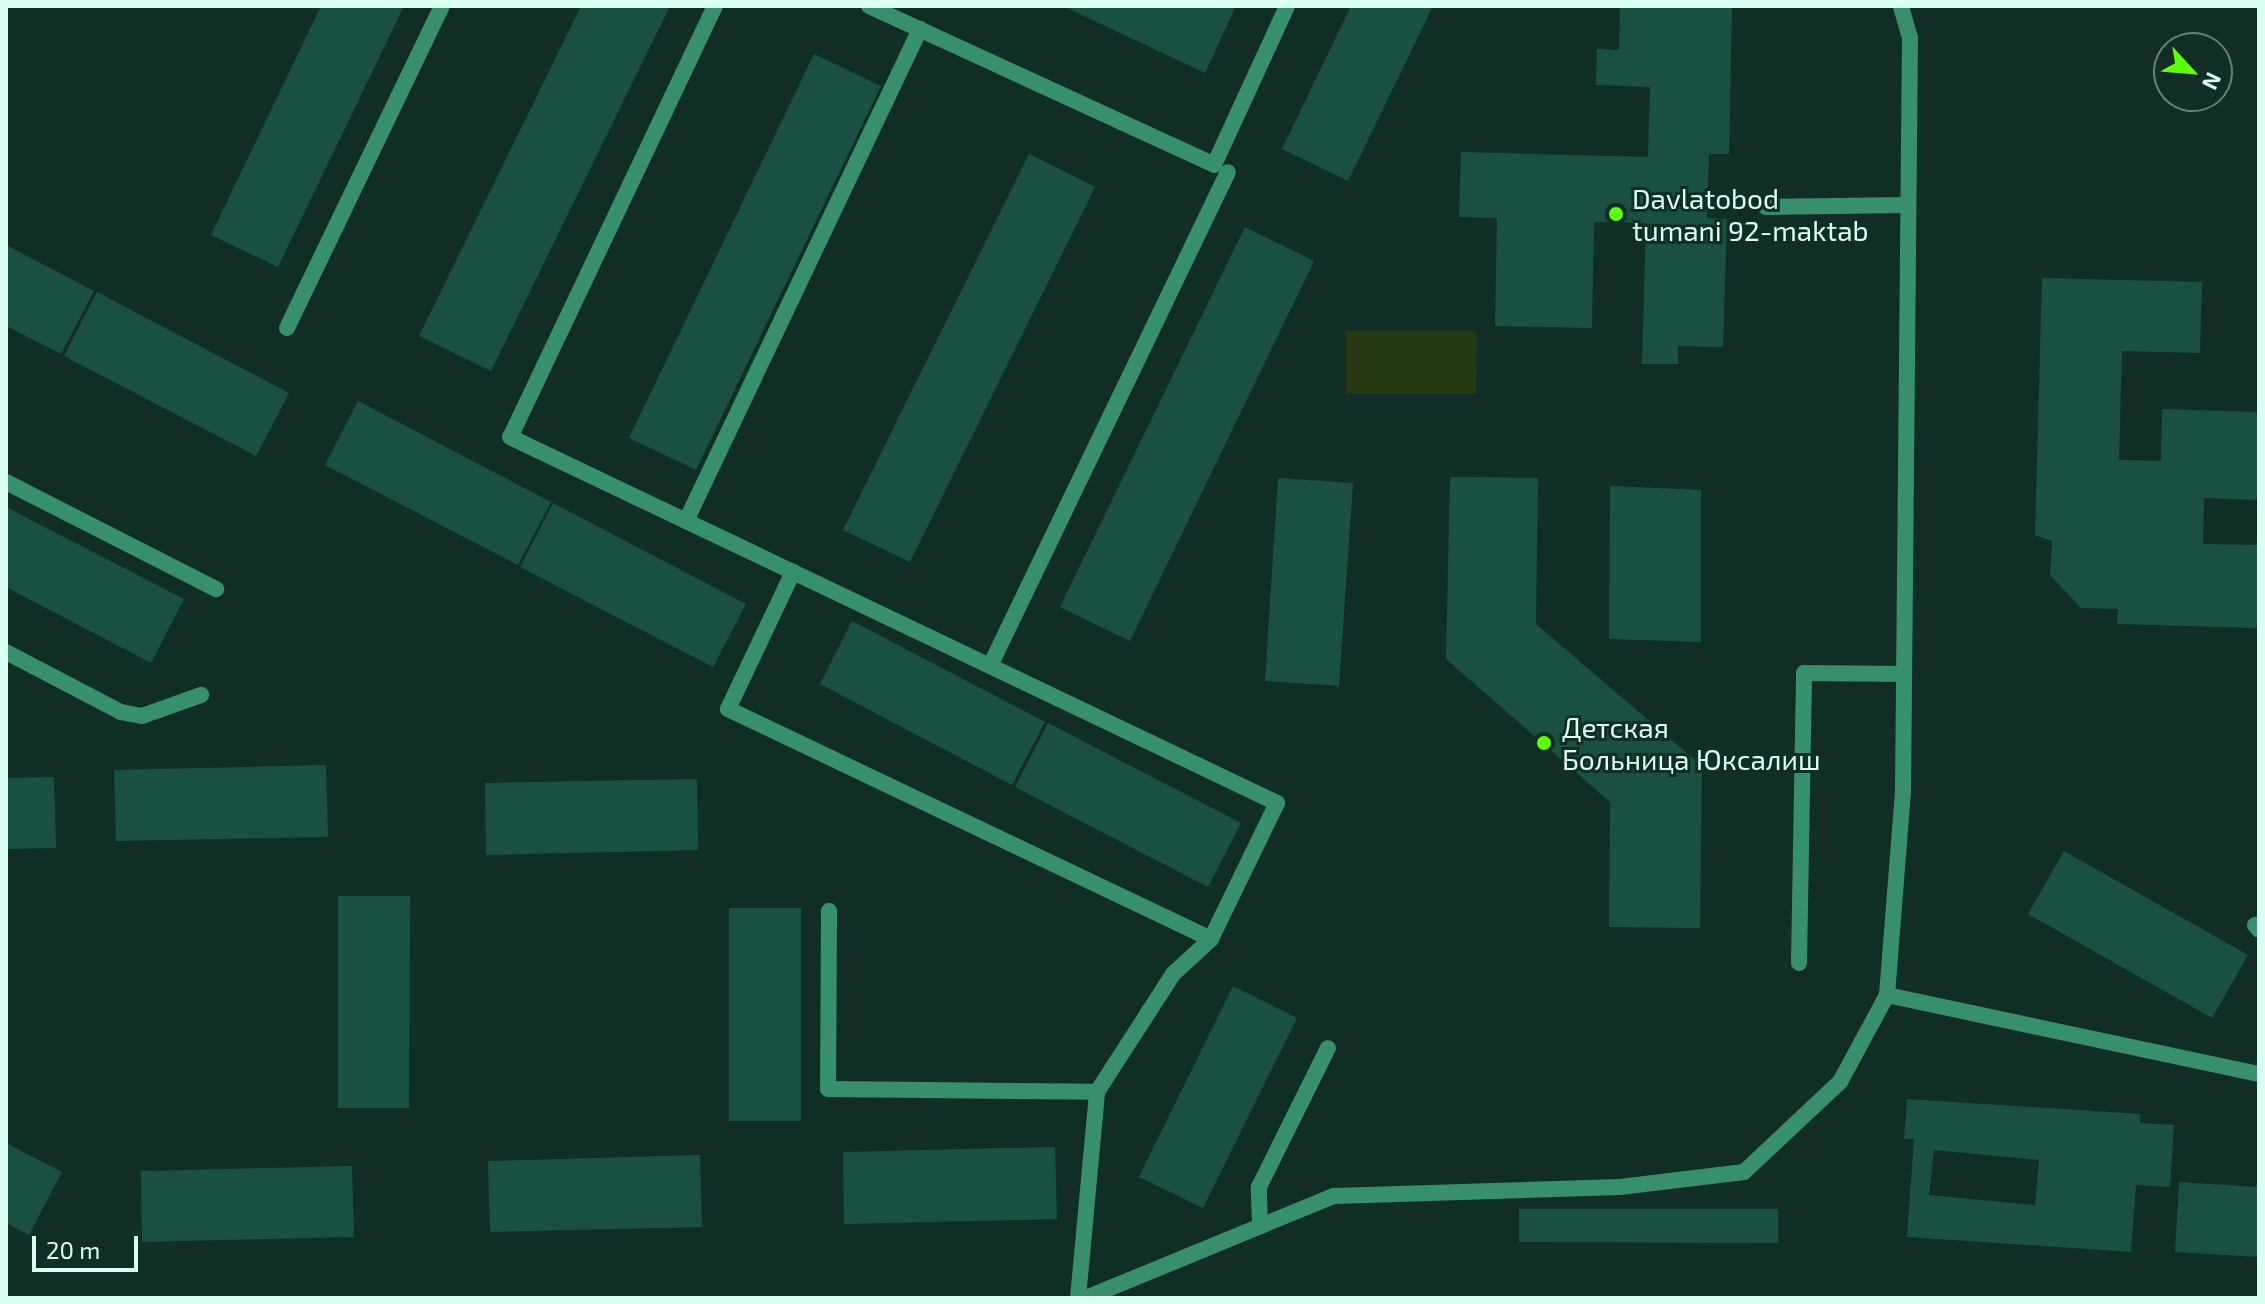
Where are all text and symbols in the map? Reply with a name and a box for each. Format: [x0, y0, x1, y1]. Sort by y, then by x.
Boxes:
north arrow [2153, 32, 2233, 112]
text: N [2198, 69, 2228, 94]
place label: Davlatobod tumani 92-maktab [1632, 181, 1868, 247]
marker: Davlatobod tumani 92-maktab [1607, 205, 1625, 223]
place label: Детская Больница Юксалиш [1562, 710, 1821, 776]
marker: Детская Больница Юксалиш [1533, 732, 1555, 754]
scale bar [36, 1220, 142, 1270]
text: 20 m [46, 1235, 100, 1264]

